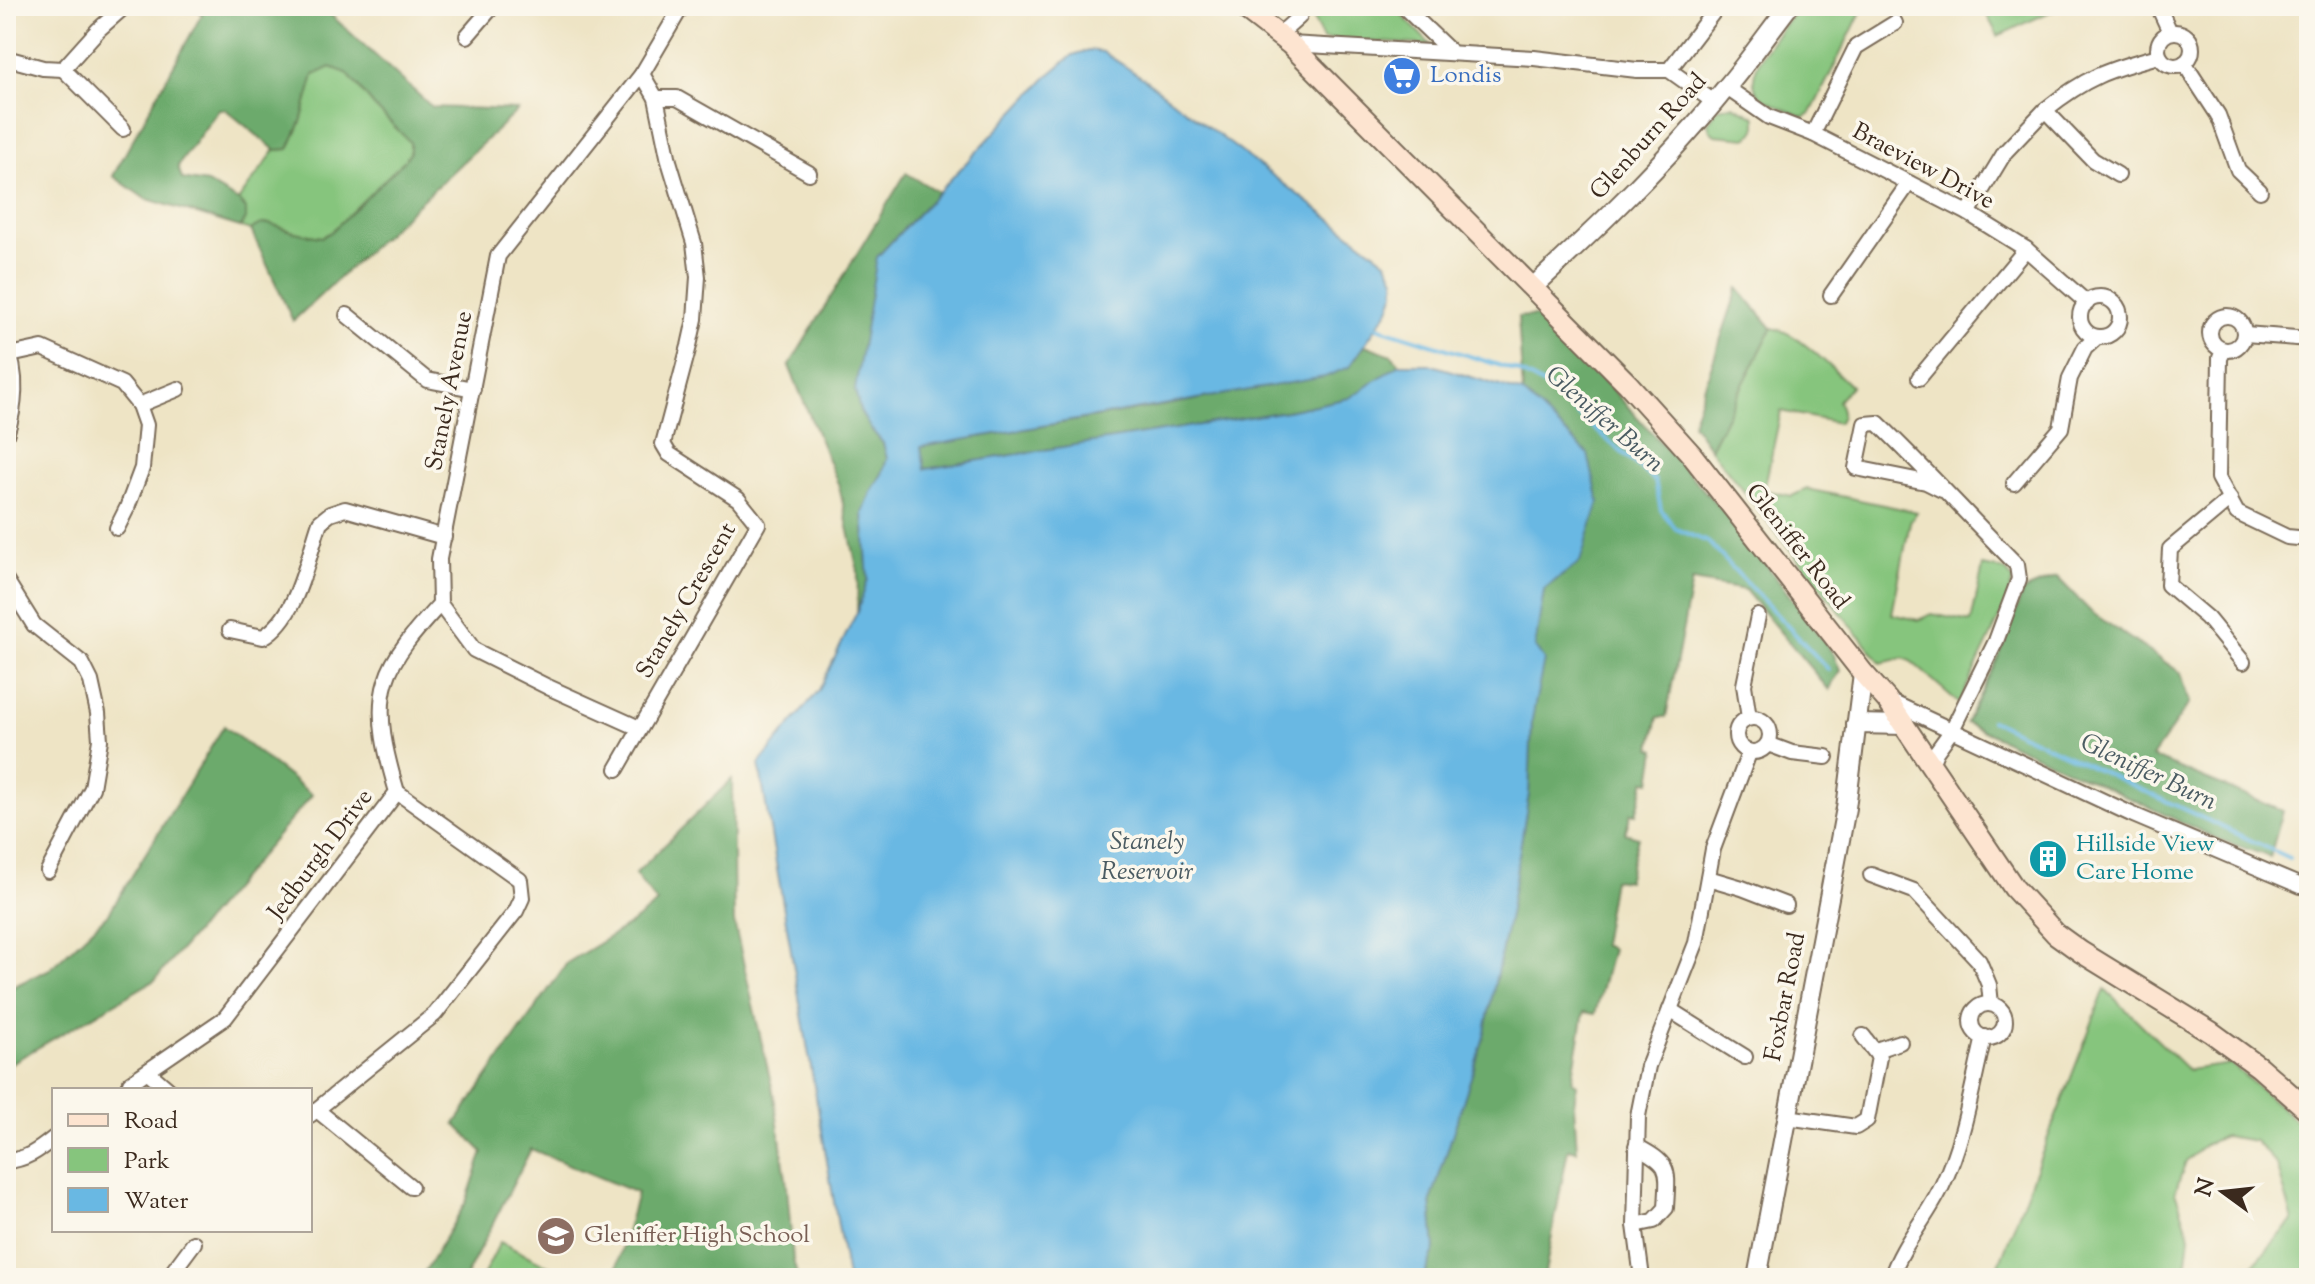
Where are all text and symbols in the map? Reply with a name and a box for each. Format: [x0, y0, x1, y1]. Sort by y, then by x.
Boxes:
supermarket icon: Londis [1381, 55, 1423, 97]
place label: Londis [1430, 59, 1501, 93]
street label: Glenburn Road [1583, 66, 1716, 208]
street label: Braeview Drive [1846, 115, 2000, 219]
street label: Stanely Avenue [418, 308, 482, 474]
water label: Gleniffer Burn [1536, 358, 1672, 482]
street label: Gleniffer Road [1737, 477, 1857, 618]
street label: Stanely Crescent [629, 517, 745, 685]
water label: Gleniffer Burn [2074, 725, 2223, 821]
street label: Jedburgh Drive [259, 782, 382, 929]
water label: Stanely Reservoir [1101, 824, 1193, 891]
place label: Hillside View Care Home [2076, 828, 2214, 890]
building icon: Hillside View Care Home [2027, 838, 2069, 880]
street label: Foxbar Road [1757, 929, 1815, 1064]
legend [52, 1088, 312, 1232]
text: Road [124, 1105, 178, 1139]
text: Park [124, 1145, 170, 1179]
north arrow [2183, 1152, 2263, 1232]
text: N [2189, 1175, 2224, 1200]
text: Water [124, 1185, 188, 1219]
school or university icon: Gleniffer High School [535, 1215, 577, 1257]
place label: Gleniffer High School [584, 1219, 810, 1253]

